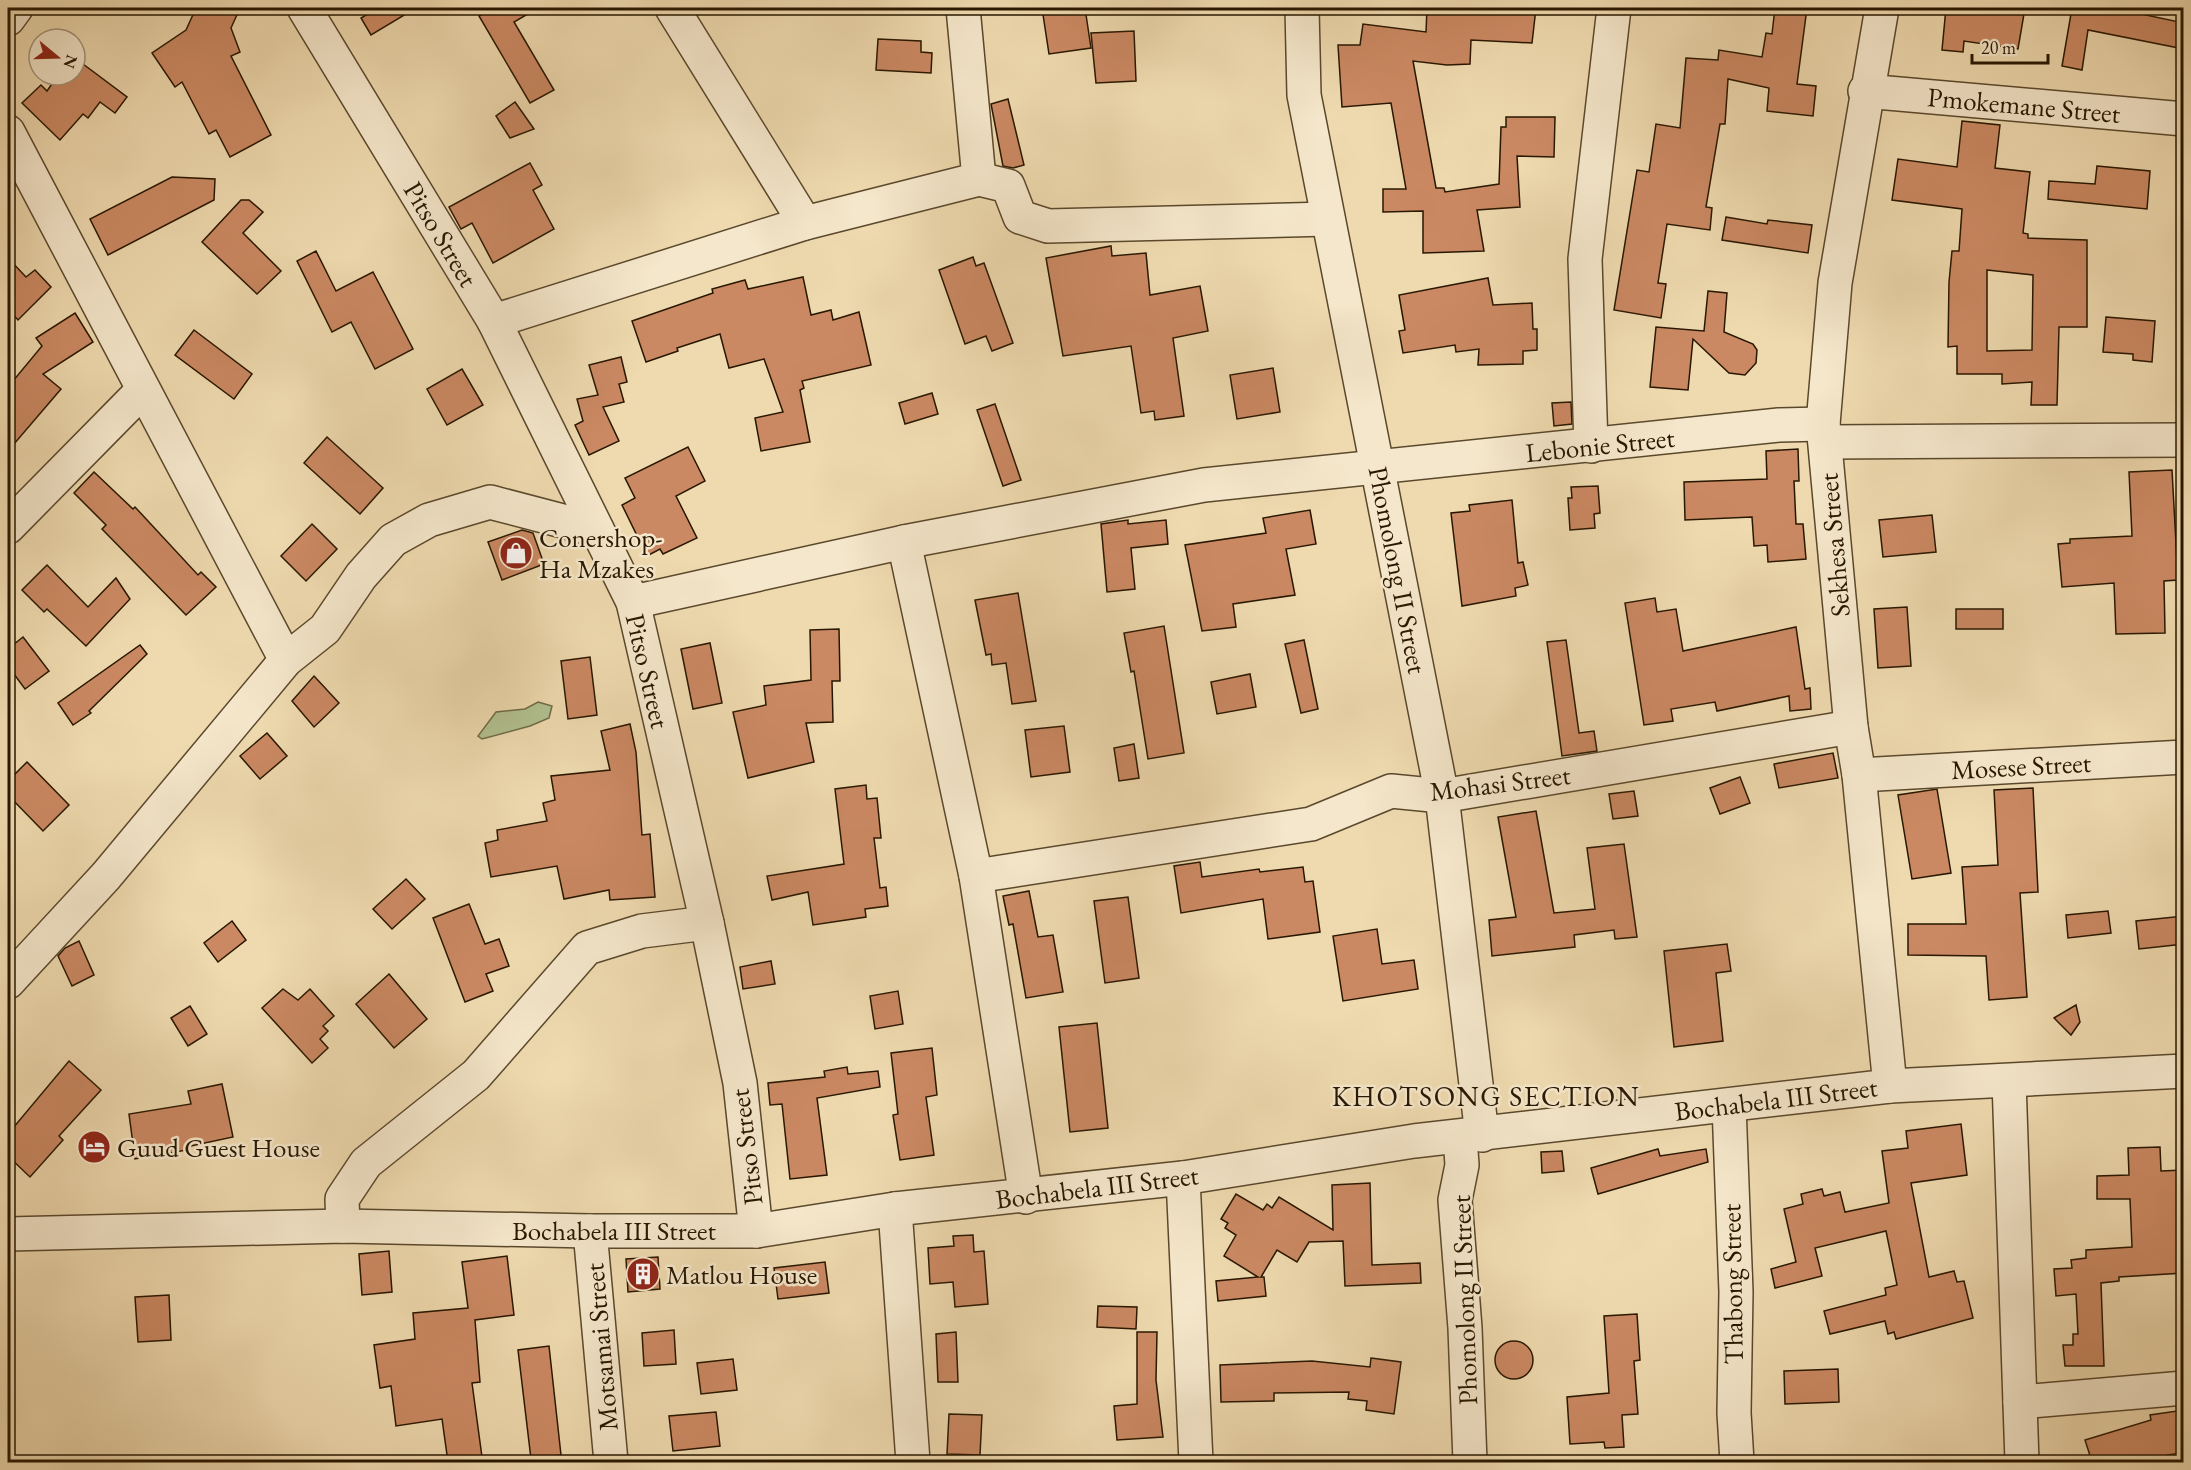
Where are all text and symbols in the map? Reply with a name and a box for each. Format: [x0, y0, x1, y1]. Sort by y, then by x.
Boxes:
north arrow [27, 27, 87, 87]
scale bar [1972, 27, 2048, 65]
text: 20 m [1981, 36, 2016, 59]
text: N [59, 52, 83, 71]
street label: Pmokemane Street [1926, 79, 2122, 131]
street label: Pitso Street [396, 175, 486, 294]
street label: Lebonie Street [1524, 420, 1677, 470]
street label: Phomolong II Street [1361, 463, 1435, 677]
street label: Sekhesa Street [1810, 471, 1858, 618]
place label: Conershop- Ha Mzakes [539, 520, 663, 586]
shop icon: Conershop- Ha Mzakes [498, 535, 534, 571]
street label: Pitso Street [618, 610, 678, 732]
street label: Mosese Street [1950, 745, 2093, 787]
street label: Mohasi Street [1428, 757, 1573, 809]
street label: Bochabela III Street [1673, 1069, 1880, 1129]
district label: KHOTSONG SECTION [1332, 1078, 1640, 1114]
street label: Pitso Street [721, 1086, 770, 1207]
hotel icon: Guud Guest House [76, 1129, 112, 1165]
place label: Guud Guest House [117, 1130, 320, 1165]
street label: Bochabela III Street [994, 1157, 1201, 1217]
street label: Phomolong II Street [1443, 1194, 1485, 1406]
street label: Thabong Street [1713, 1203, 1751, 1365]
street label: Bochabela III Street [512, 1213, 717, 1248]
building icon: Matlou House [625, 1256, 661, 1292]
place label: Matlou House [666, 1257, 817, 1292]
street label: Motsamai Street [576, 1261, 626, 1432]

